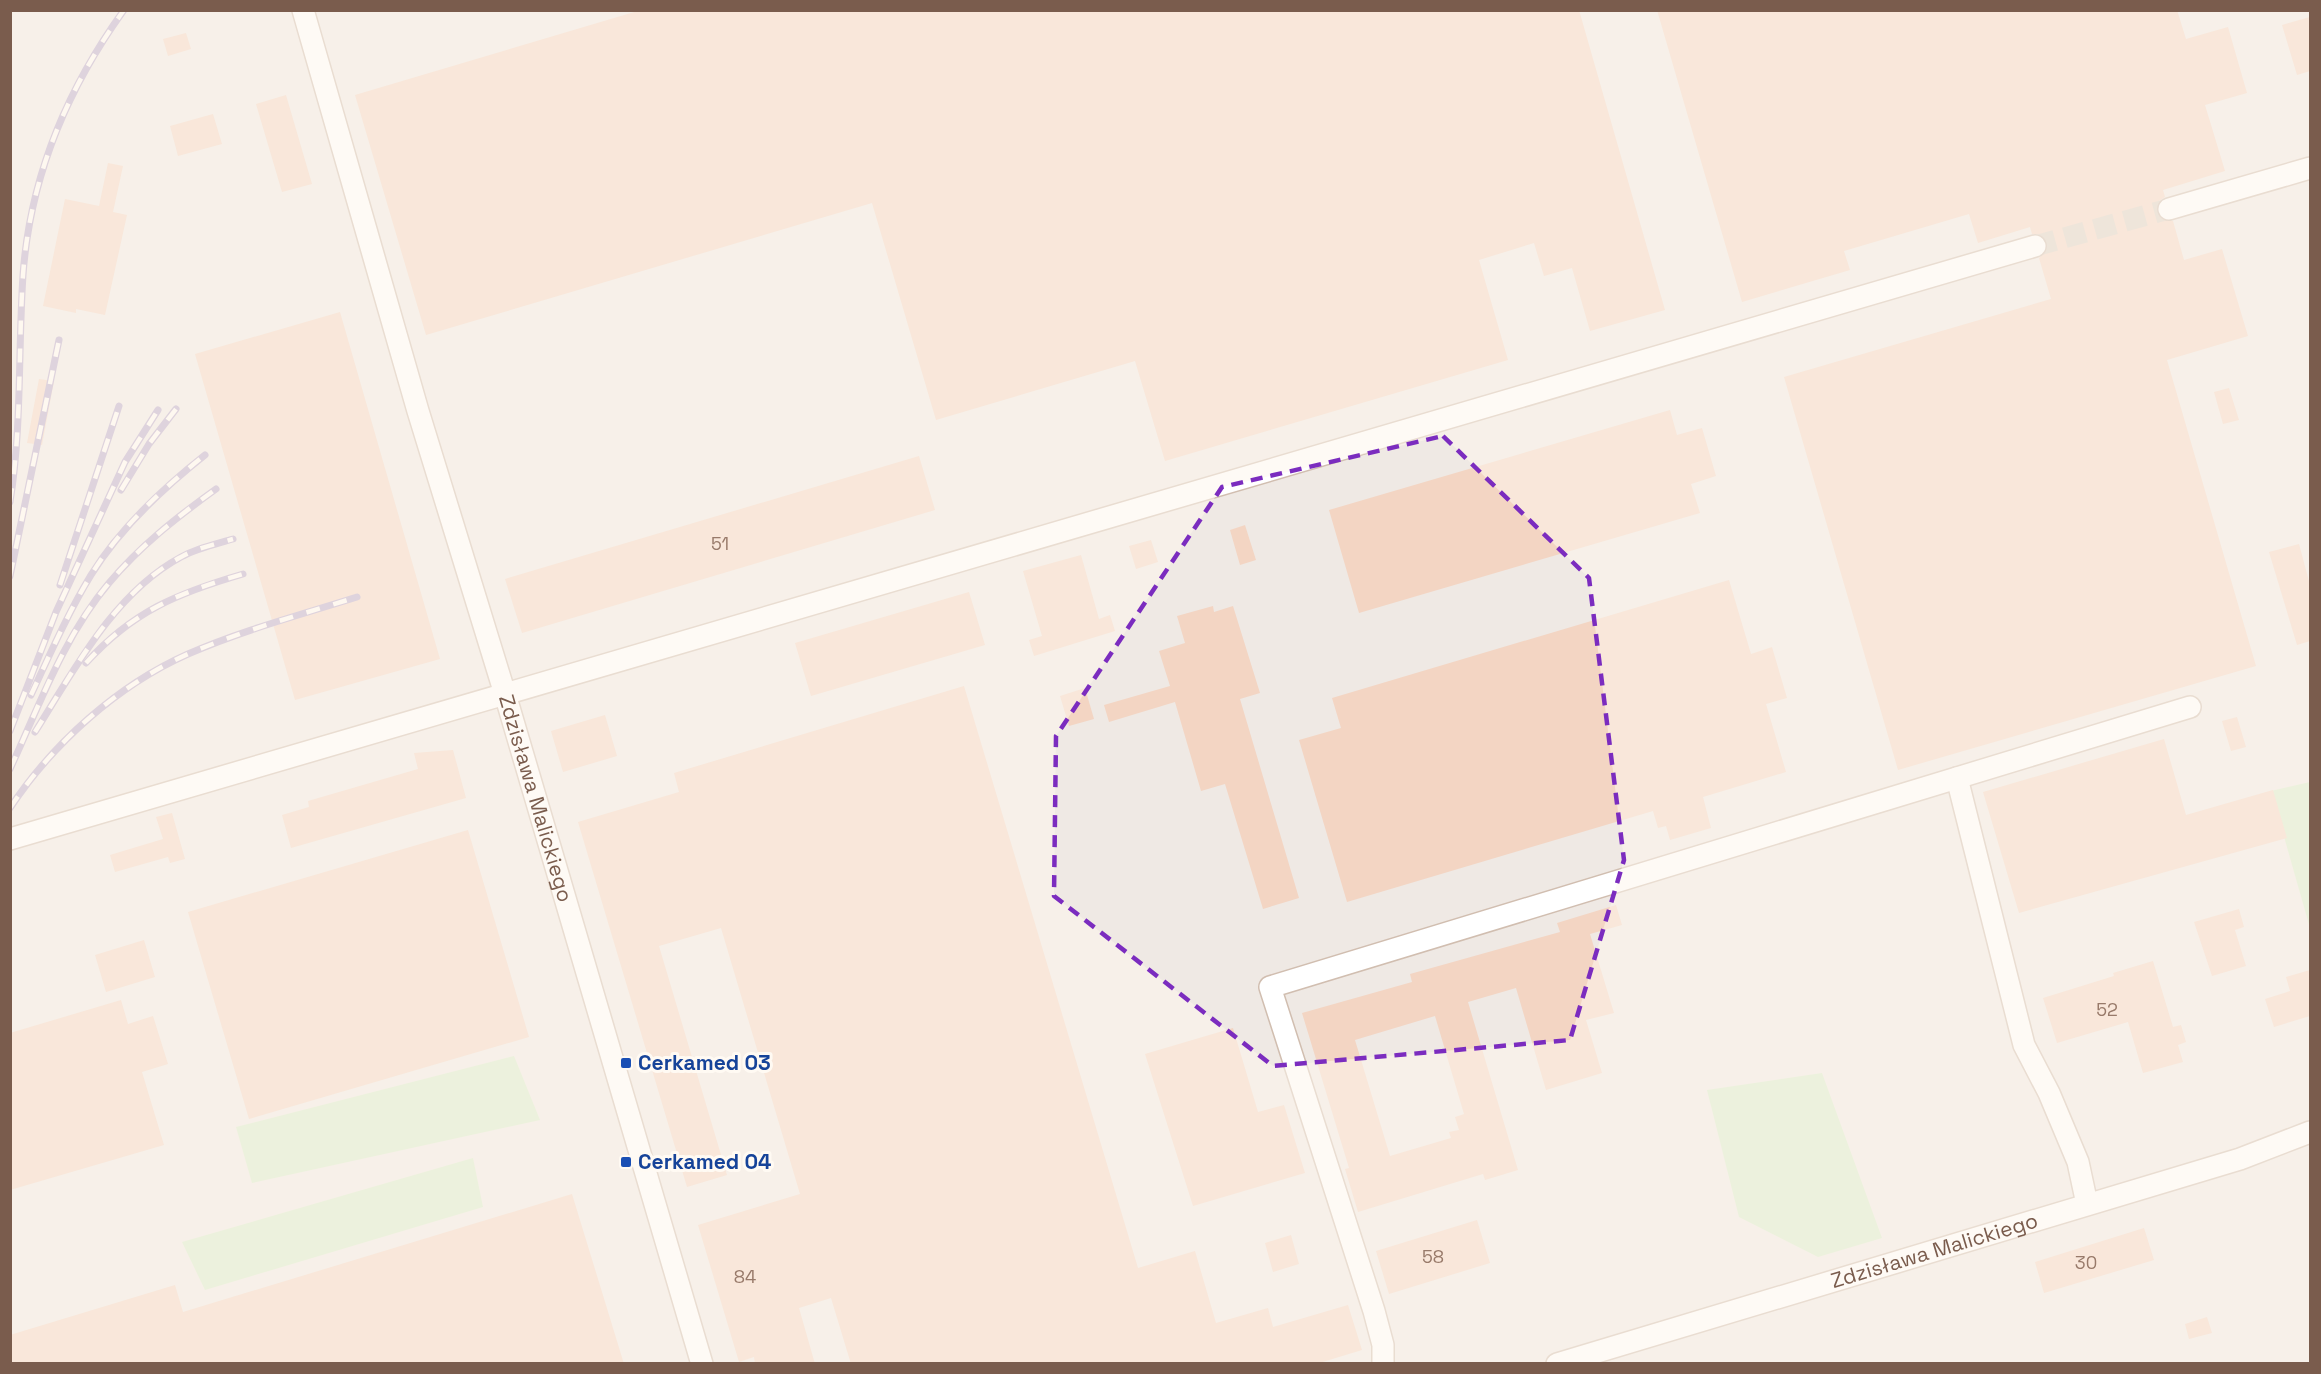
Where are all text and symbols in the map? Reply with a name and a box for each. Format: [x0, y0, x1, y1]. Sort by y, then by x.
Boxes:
house number: 51 [711, 532, 729, 555]
street label: Zdzisława Malickiego [493, 691, 579, 905]
house number: 52 [2096, 998, 2118, 1021]
place label: Cerkamed 03 [638, 1049, 771, 1076]
marker: Cerkamed 03 [619, 1056, 633, 1070]
place label: Cerkamed 04 [638, 1148, 771, 1175]
marker: Cerkamed 04 [619, 1155, 633, 1169]
street label: Zdzisława Malickiego [1827, 1206, 2041, 1294]
house number: 58 [1422, 1245, 1444, 1268]
house number: 30 [2075, 1251, 2097, 1274]
house number: 84 [734, 1265, 756, 1288]

